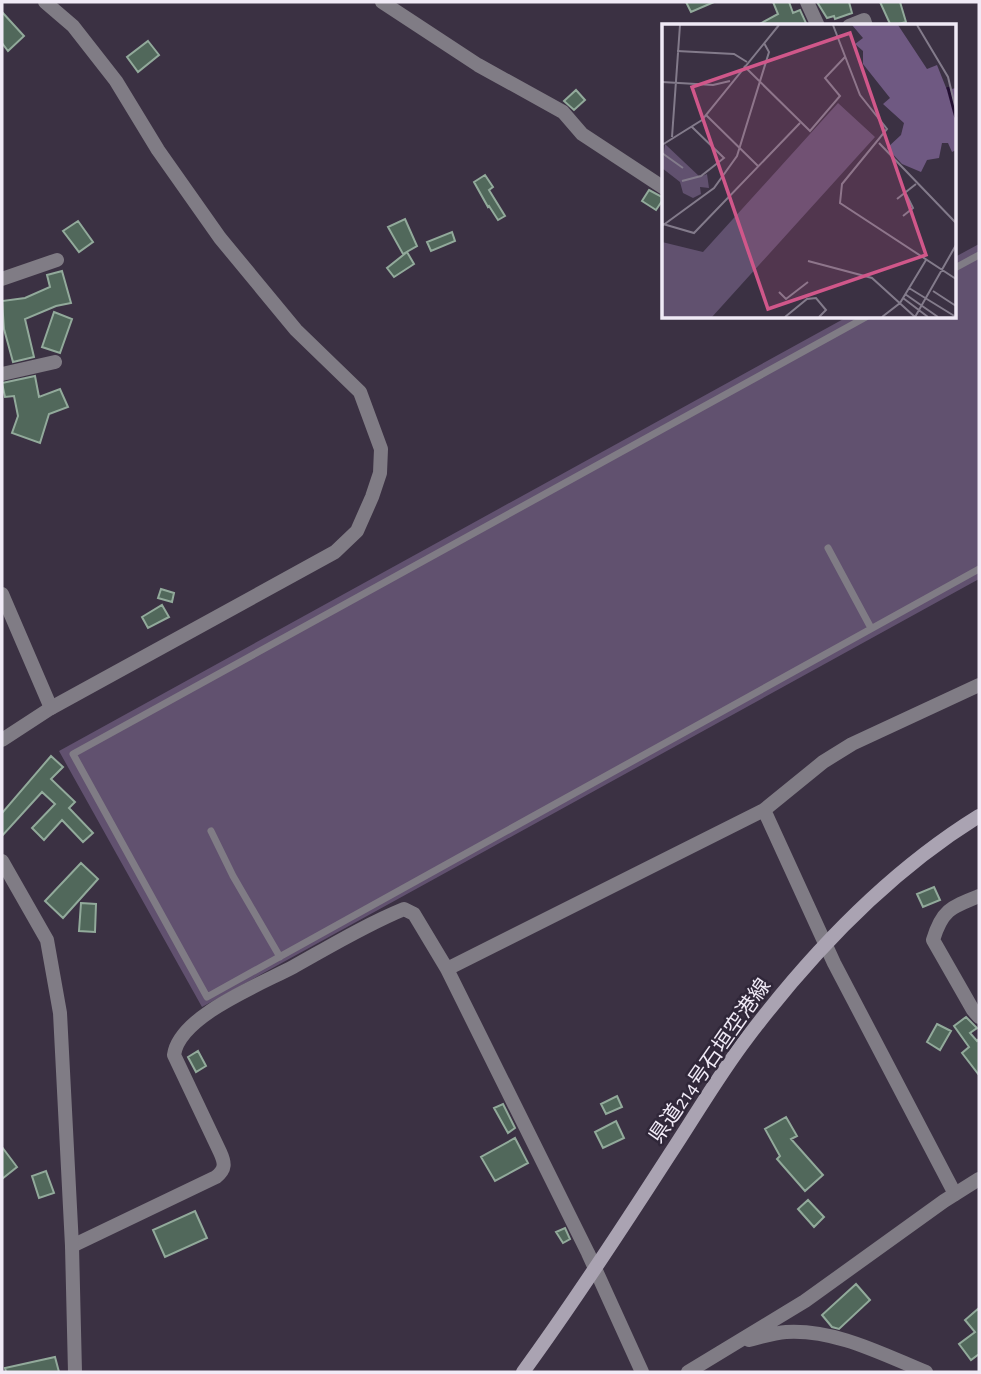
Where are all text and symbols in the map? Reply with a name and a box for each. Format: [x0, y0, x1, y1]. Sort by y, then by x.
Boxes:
inset map [662, 24, 956, 318]
street label: 県道214号石垣空港線 [645, 975, 774, 1147]

